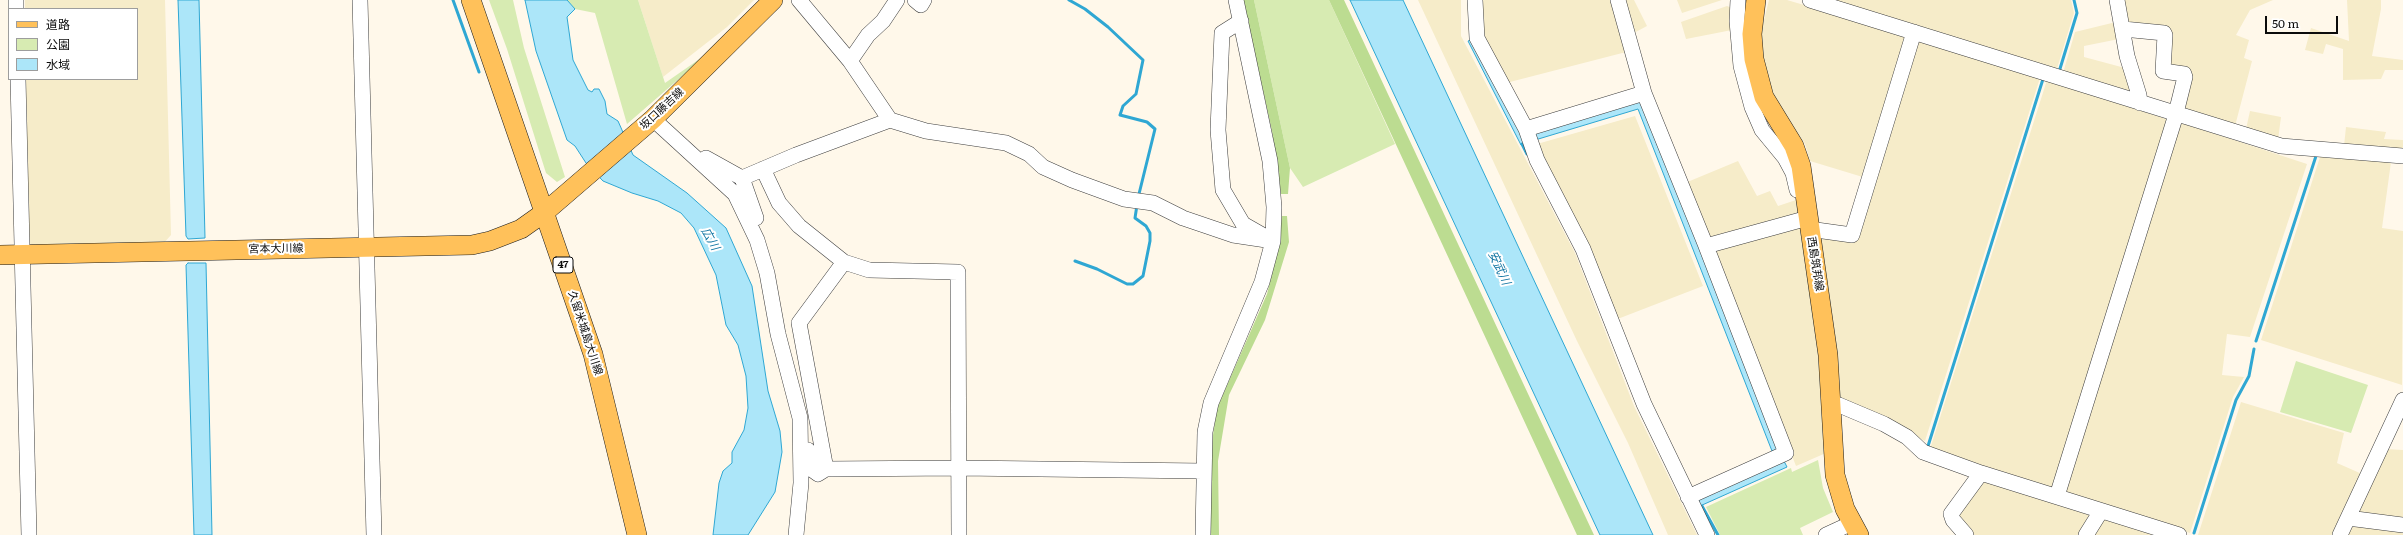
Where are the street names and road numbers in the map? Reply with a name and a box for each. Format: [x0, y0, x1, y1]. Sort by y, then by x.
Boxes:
street label: 坂口藤吉線 [637, 85, 687, 133]
street label: 西島筑邦線 [1804, 236, 1826, 292]
street label: 宮本大川線 [248, 242, 304, 256]
road number: 47 [553, 257, 573, 273]
street label: 久留米城島大川線 [565, 289, 605, 377]

